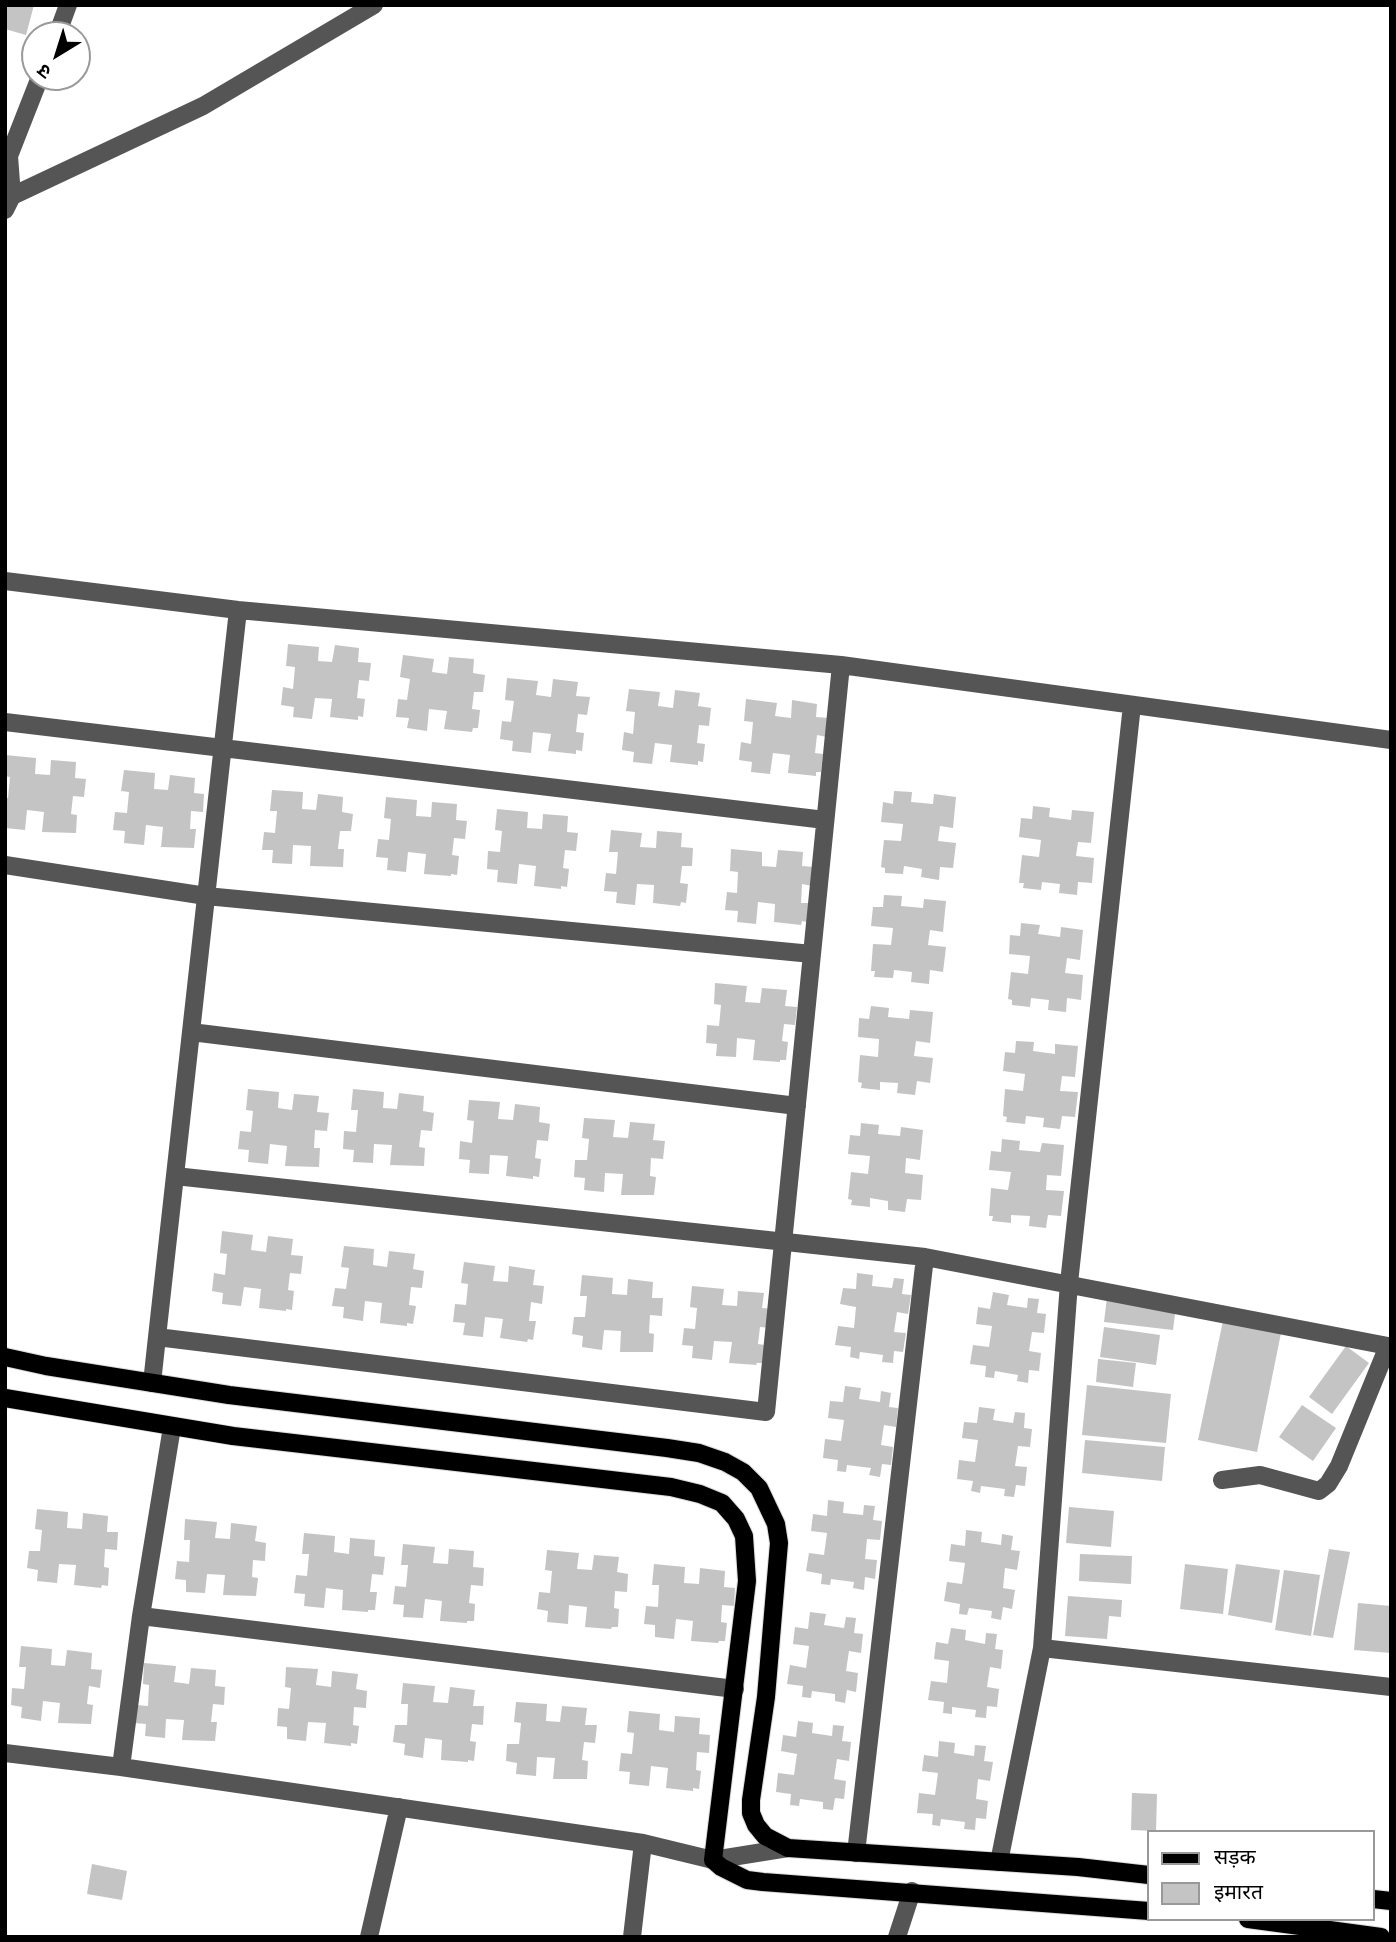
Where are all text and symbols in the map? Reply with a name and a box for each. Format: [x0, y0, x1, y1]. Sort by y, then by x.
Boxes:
north arrow [21, 21, 91, 91]
text: उ [33, 59, 55, 84]
legend [1148, 1830, 1375, 1921]
text: सड़क [1214, 1844, 1256, 1870]
text: इमारत [1214, 1879, 1263, 1905]

